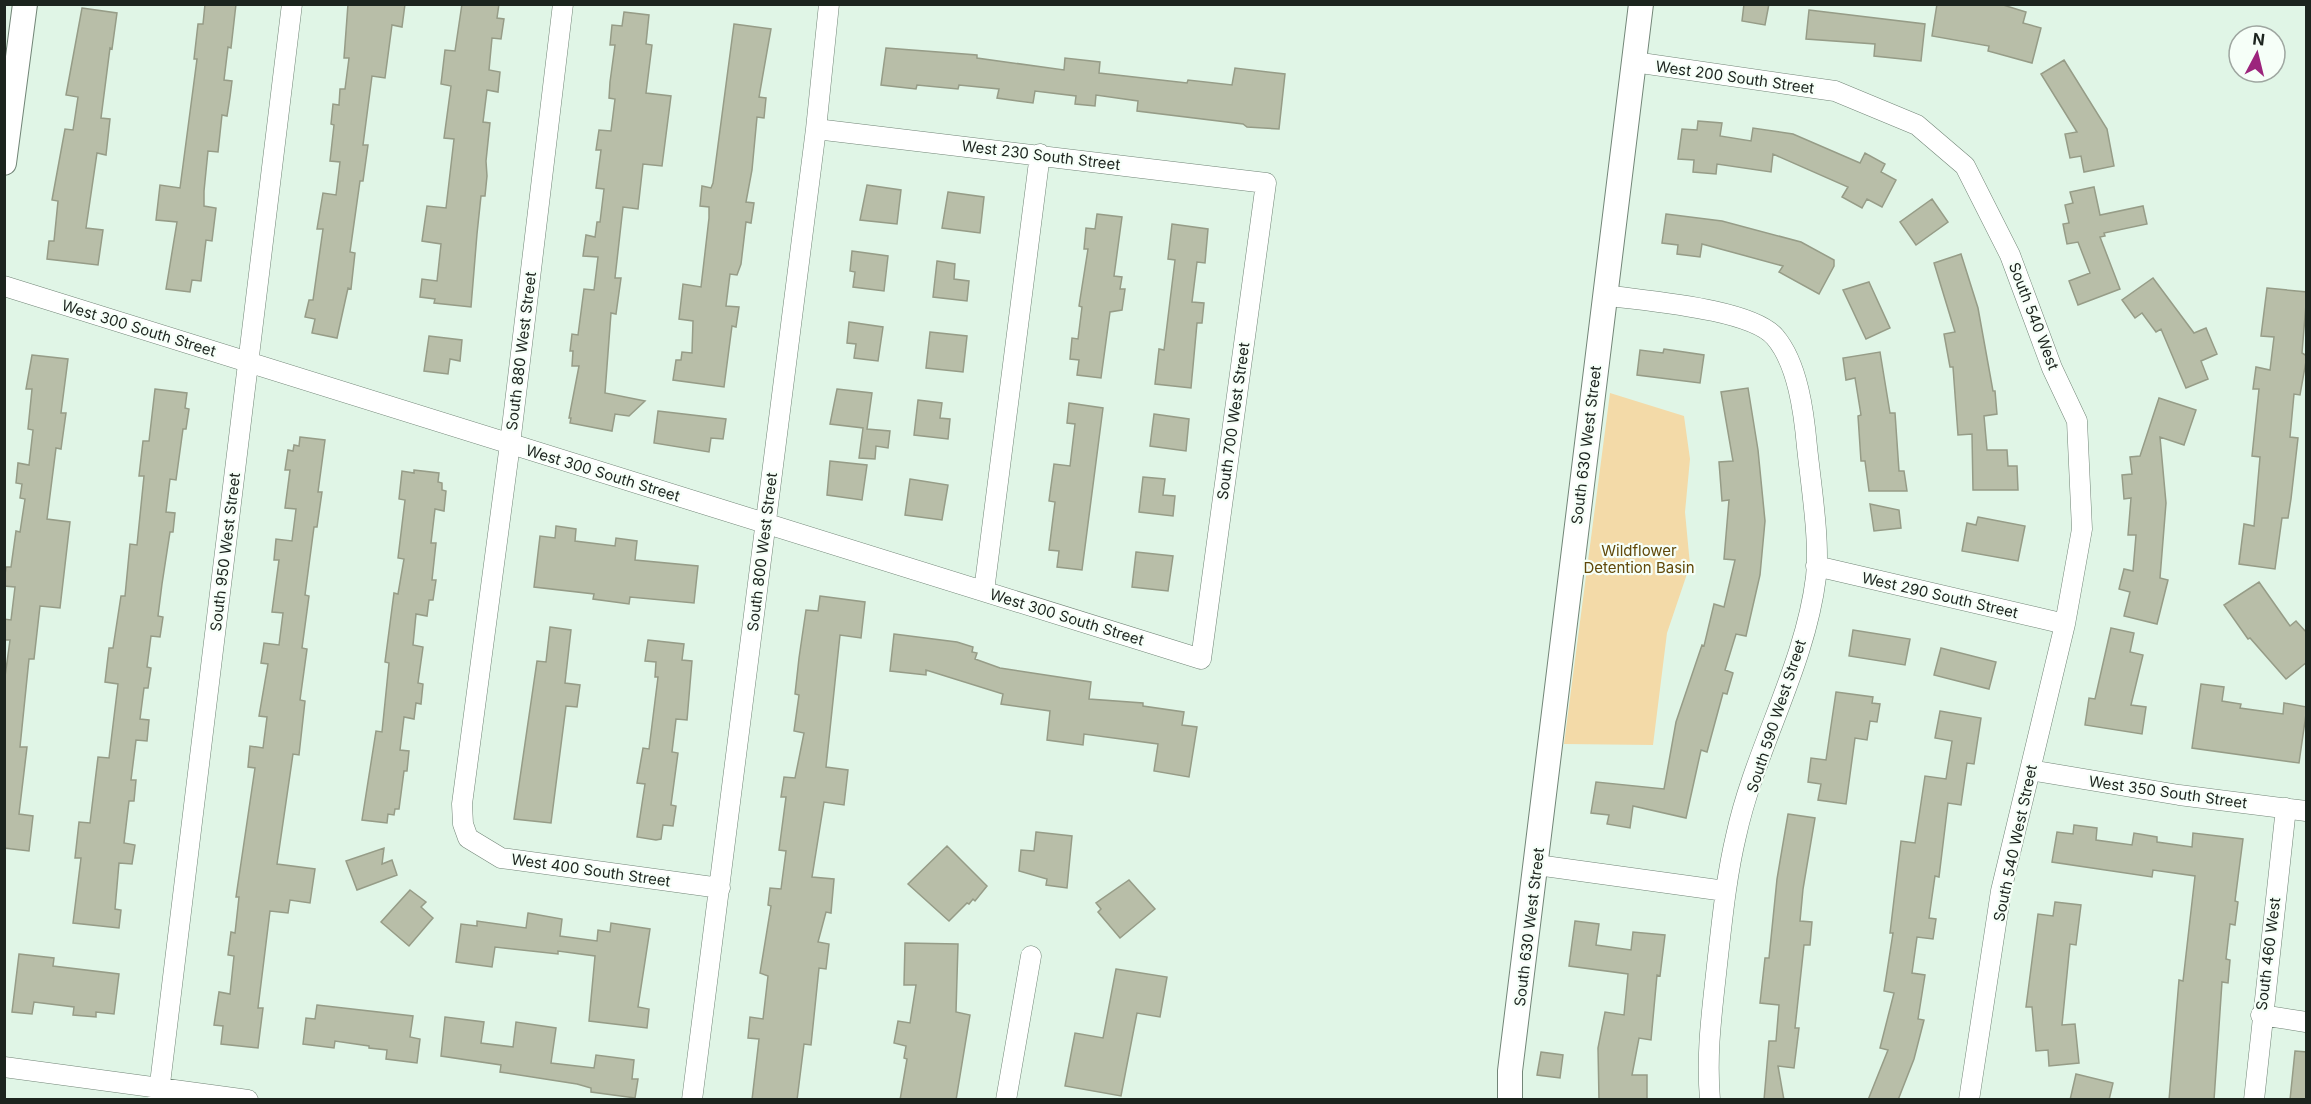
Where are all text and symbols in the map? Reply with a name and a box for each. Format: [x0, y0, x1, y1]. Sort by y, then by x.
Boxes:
north arrow [2227, 24, 2287, 84]
text: N [2252, 28, 2266, 50]
street label: West 200 South Street [1654, 56, 1816, 98]
street label: West 230 South Street [961, 136, 1122, 174]
street label: South 540 West [2005, 260, 2063, 373]
street label: South 880 West Street [502, 270, 540, 431]
street label: West 300 South Street [60, 296, 218, 361]
street label: South 700 West Street [1213, 341, 1253, 501]
street label: South 630 West Street [1567, 364, 1605, 525]
street label: West 300 South Street [524, 441, 682, 506]
street label: South 950 West Street [206, 471, 244, 632]
street label: South 800 West Street [743, 471, 781, 633]
park label: Wildflower Detention Basin [1583, 541, 1695, 577]
street label: West 290 South Street [1860, 568, 2020, 622]
street label: West 300 South Street [988, 585, 1146, 650]
street label: South 590 West Street [1742, 637, 1810, 795]
street label: South 540 West Street [1989, 763, 2041, 923]
street label: West 350 South Street [2088, 771, 2248, 813]
street label: South 630 West Street [1510, 846, 1548, 1007]
street label: West 400 South Street [510, 849, 672, 891]
street label: South 460 West [2252, 896, 2284, 1012]

